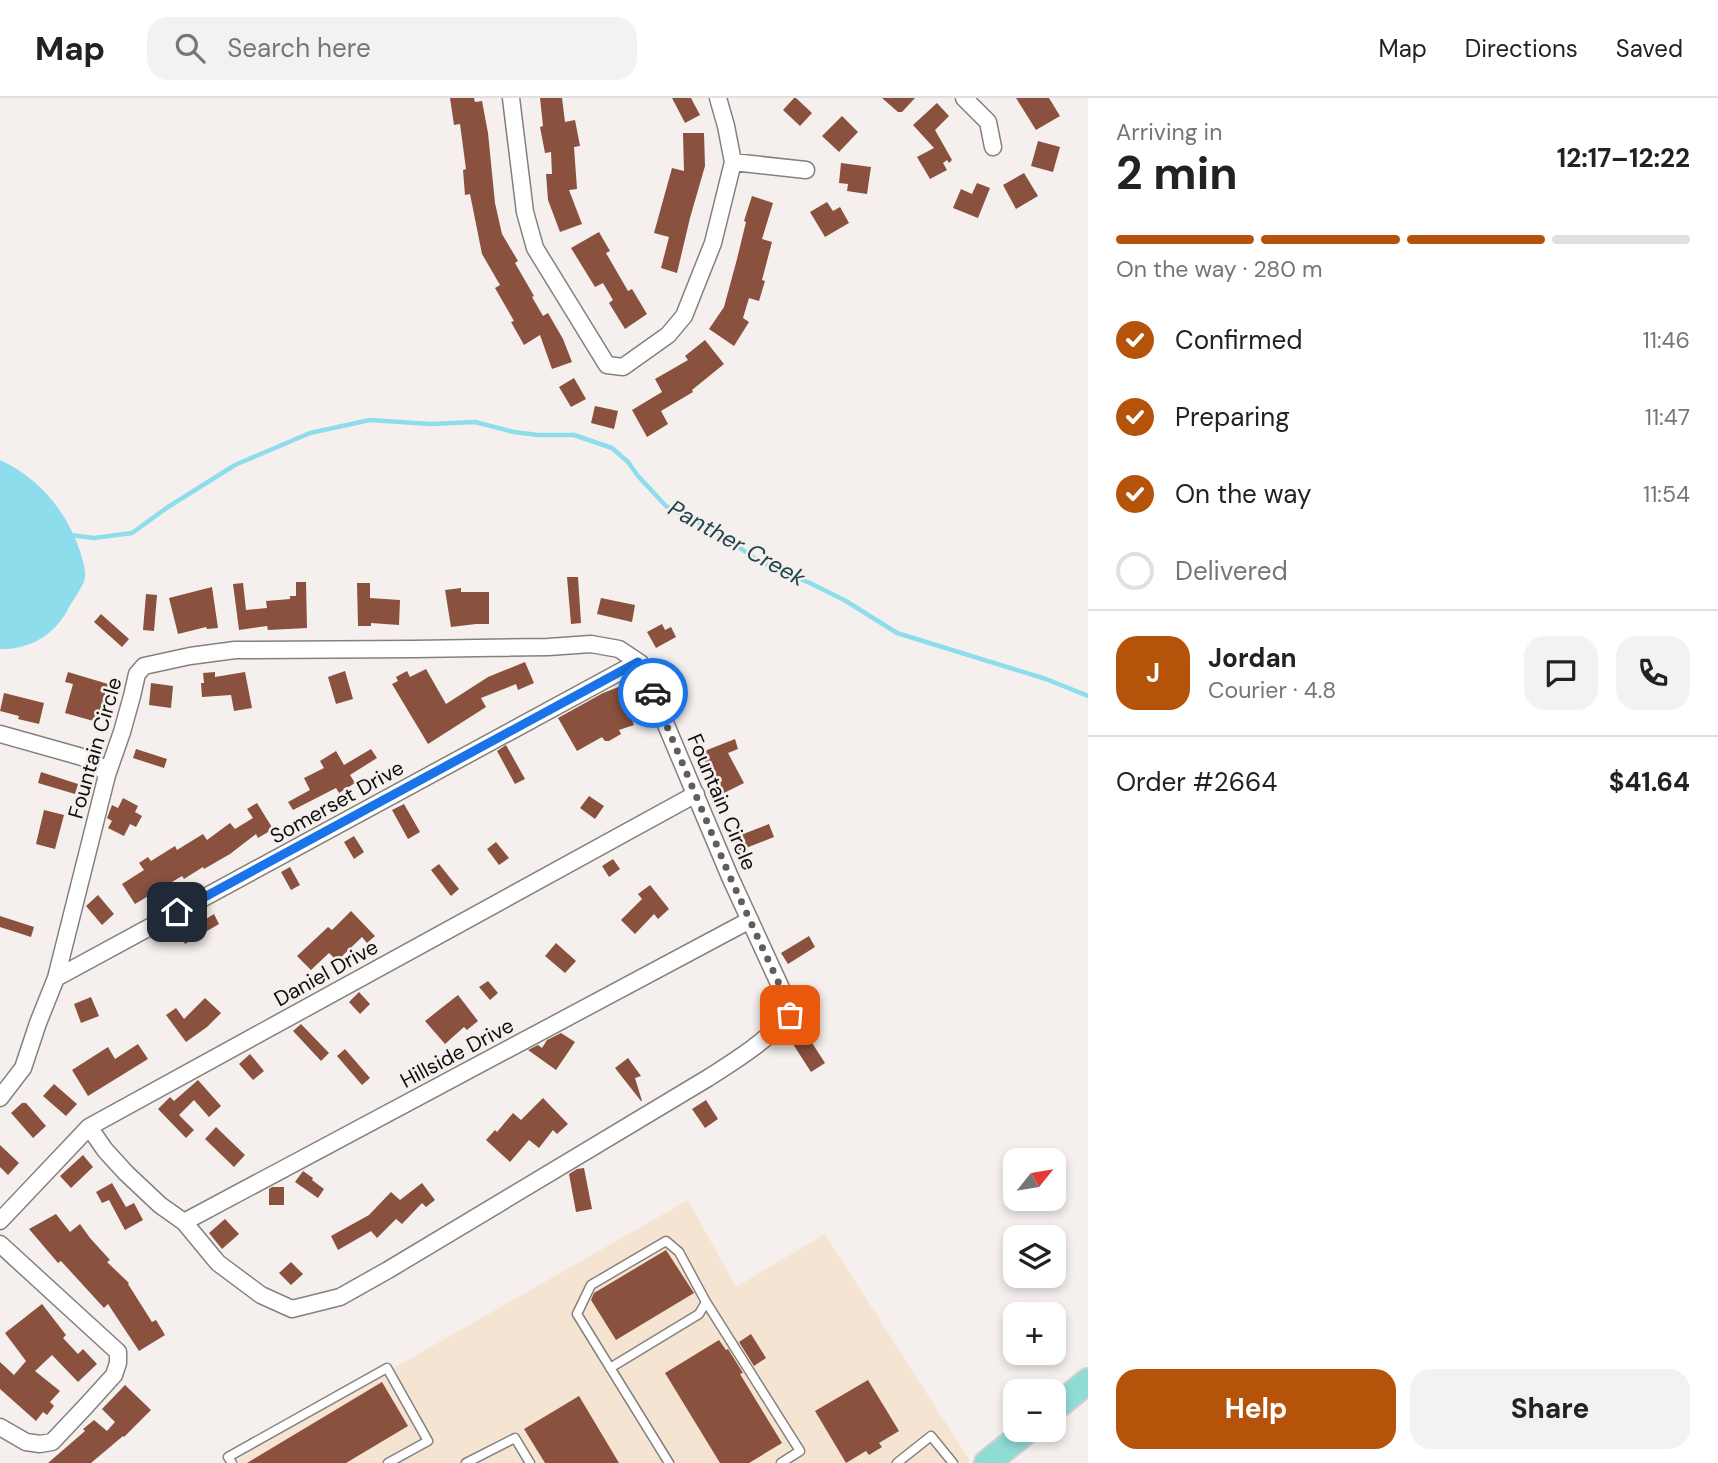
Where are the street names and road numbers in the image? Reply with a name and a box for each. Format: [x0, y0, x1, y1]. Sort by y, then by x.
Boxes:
street label: Fountain Circle [61, 674, 129, 822]
street label: Fountain Circle [681, 729, 763, 875]
street label: Somerset Drive [265, 754, 409, 850]
street label: Daniel Drive [269, 933, 383, 1013]
street label: Hillside Drive [395, 1011, 519, 1095]

